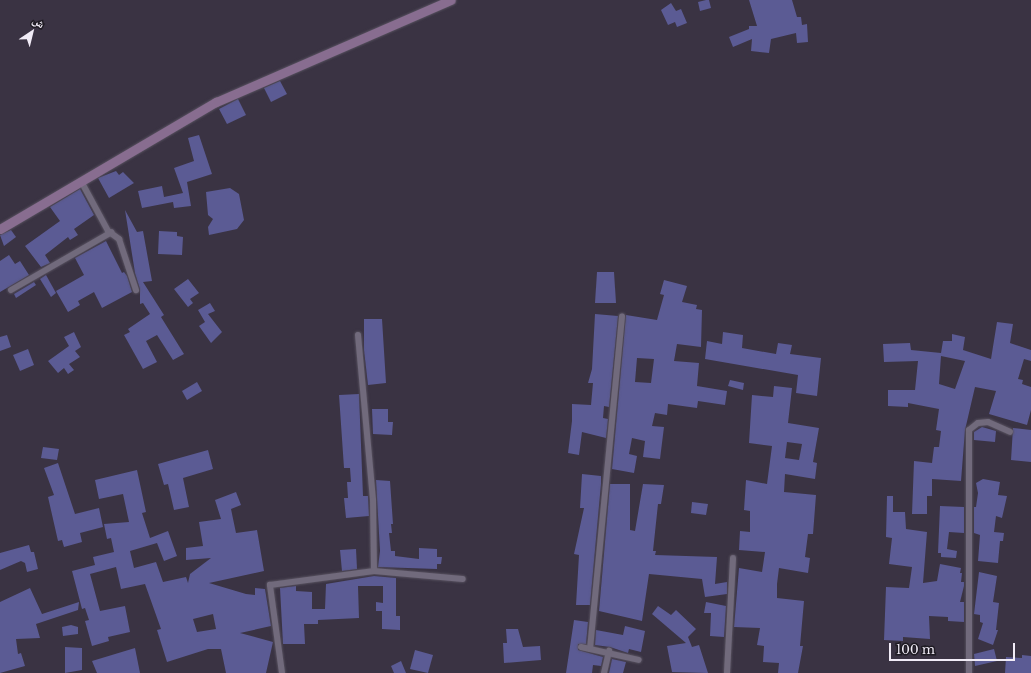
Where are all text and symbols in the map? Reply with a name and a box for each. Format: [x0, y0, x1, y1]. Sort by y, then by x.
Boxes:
north arrow [12, 12, 52, 52]
text: ش [30, 13, 48, 31]
scale bar [891, 635, 1017, 661]
text: 100 m [896, 642, 935, 657]

